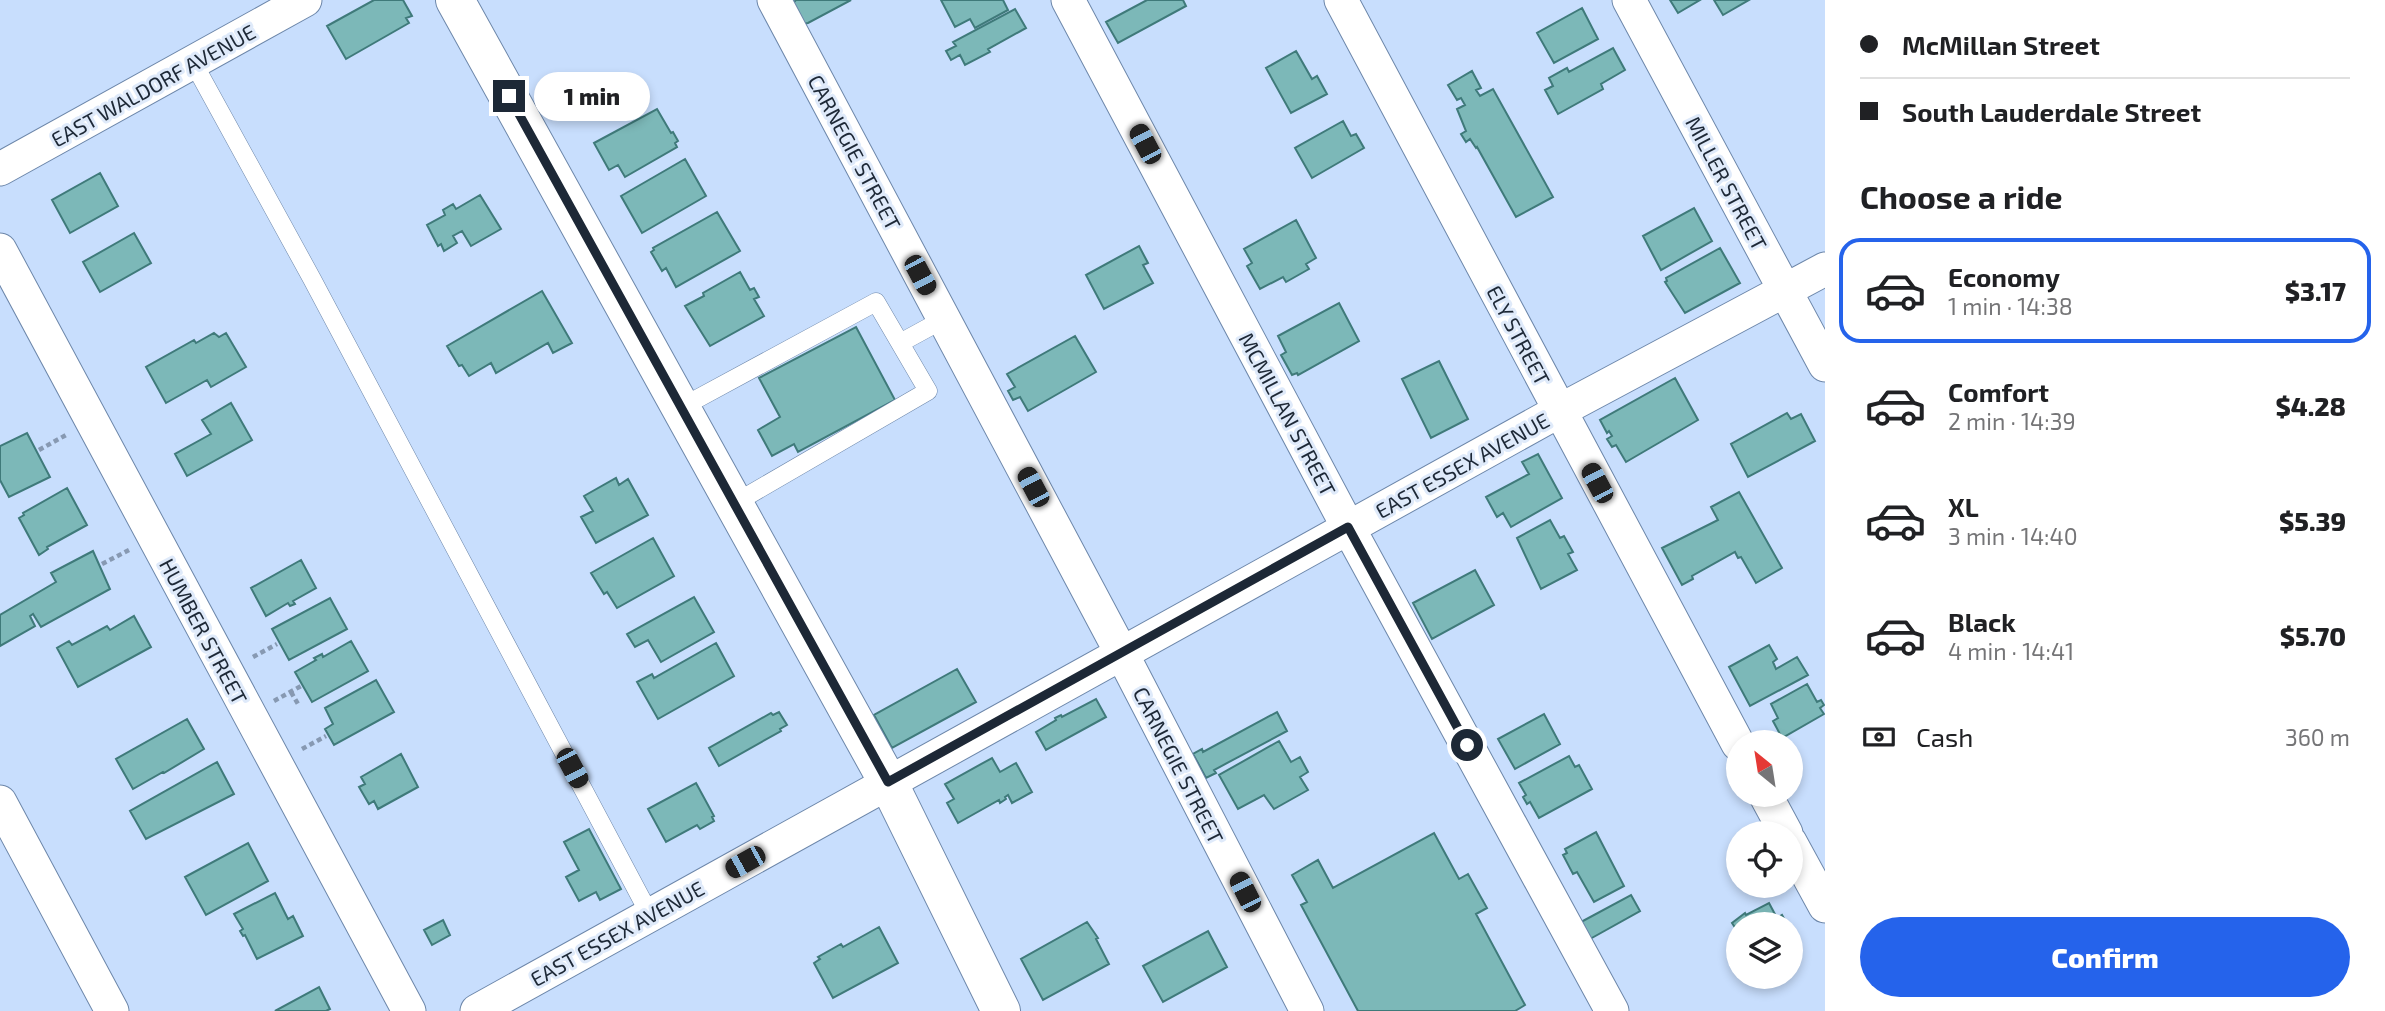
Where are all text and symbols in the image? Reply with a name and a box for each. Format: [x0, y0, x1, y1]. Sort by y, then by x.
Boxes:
street label: EAST WALDORF AVENUE [47, 18, 259, 152]
text: McMillan Street [1902, 29, 2100, 60]
street label: CARNEGIE STREET [804, 70, 906, 234]
callout: 1 min [534, 72, 649, 120]
route end [493, 80, 525, 112]
text: 1 min [564, 82, 620, 110]
text: South Lauderdale Street [1902, 96, 2201, 127]
street label: MILLER STREET [1681, 112, 1773, 254]
car [1126, 121, 1165, 167]
text: Choose a ride [1860, 177, 2063, 215]
car [901, 252, 940, 298]
icon: car [1864, 259, 1927, 322]
text: Economy [1948, 261, 2060, 292]
text: $3.17 [2285, 275, 2346, 306]
street label: ELY STREET [1482, 281, 1556, 389]
text: 1 min · 14:38 [1948, 292, 2073, 320]
street label: MCMILLAN STREET [1234, 328, 1342, 500]
icon: car [1864, 374, 1927, 437]
text: Comfort [1948, 376, 2049, 407]
text: $4.28 [2275, 390, 2346, 421]
street label: EAST ESSEX AVENUE [1371, 407, 1553, 523]
text: 2 min · 14:39 [1948, 407, 2076, 435]
car [1578, 460, 1617, 506]
car [1014, 464, 1053, 510]
icon: car [1864, 489, 1927, 552]
text: XL [1948, 491, 1979, 522]
text: $5.39 [2279, 505, 2346, 536]
text: 3 min · 14:40 [1948, 522, 2078, 550]
street label: HUMBER STREET [155, 554, 253, 708]
icon: car [1864, 604, 1927, 667]
text: Black [1948, 606, 2016, 637]
text: $5.70 [2280, 620, 2346, 651]
text: 4 min · 14:41 [1948, 637, 2074, 665]
street label: CARNEGIE STREET [1129, 683, 1229, 847]
icon: cash [1860, 718, 1898, 756]
text: Cash [1916, 721, 1973, 752]
text: 360 m [2285, 723, 2350, 751]
route start [1451, 729, 1483, 761]
north arrow [1726, 730, 1802, 807]
map controls [1726, 730, 1803, 989]
car [553, 745, 592, 791]
button: locate [1726, 821, 1803, 898]
car [722, 843, 769, 881]
car [1227, 869, 1264, 915]
street label: EAST ESSEX AVENUE [526, 875, 708, 991]
button: layers [1726, 912, 1803, 989]
button: Confirm [1860, 917, 2350, 997]

